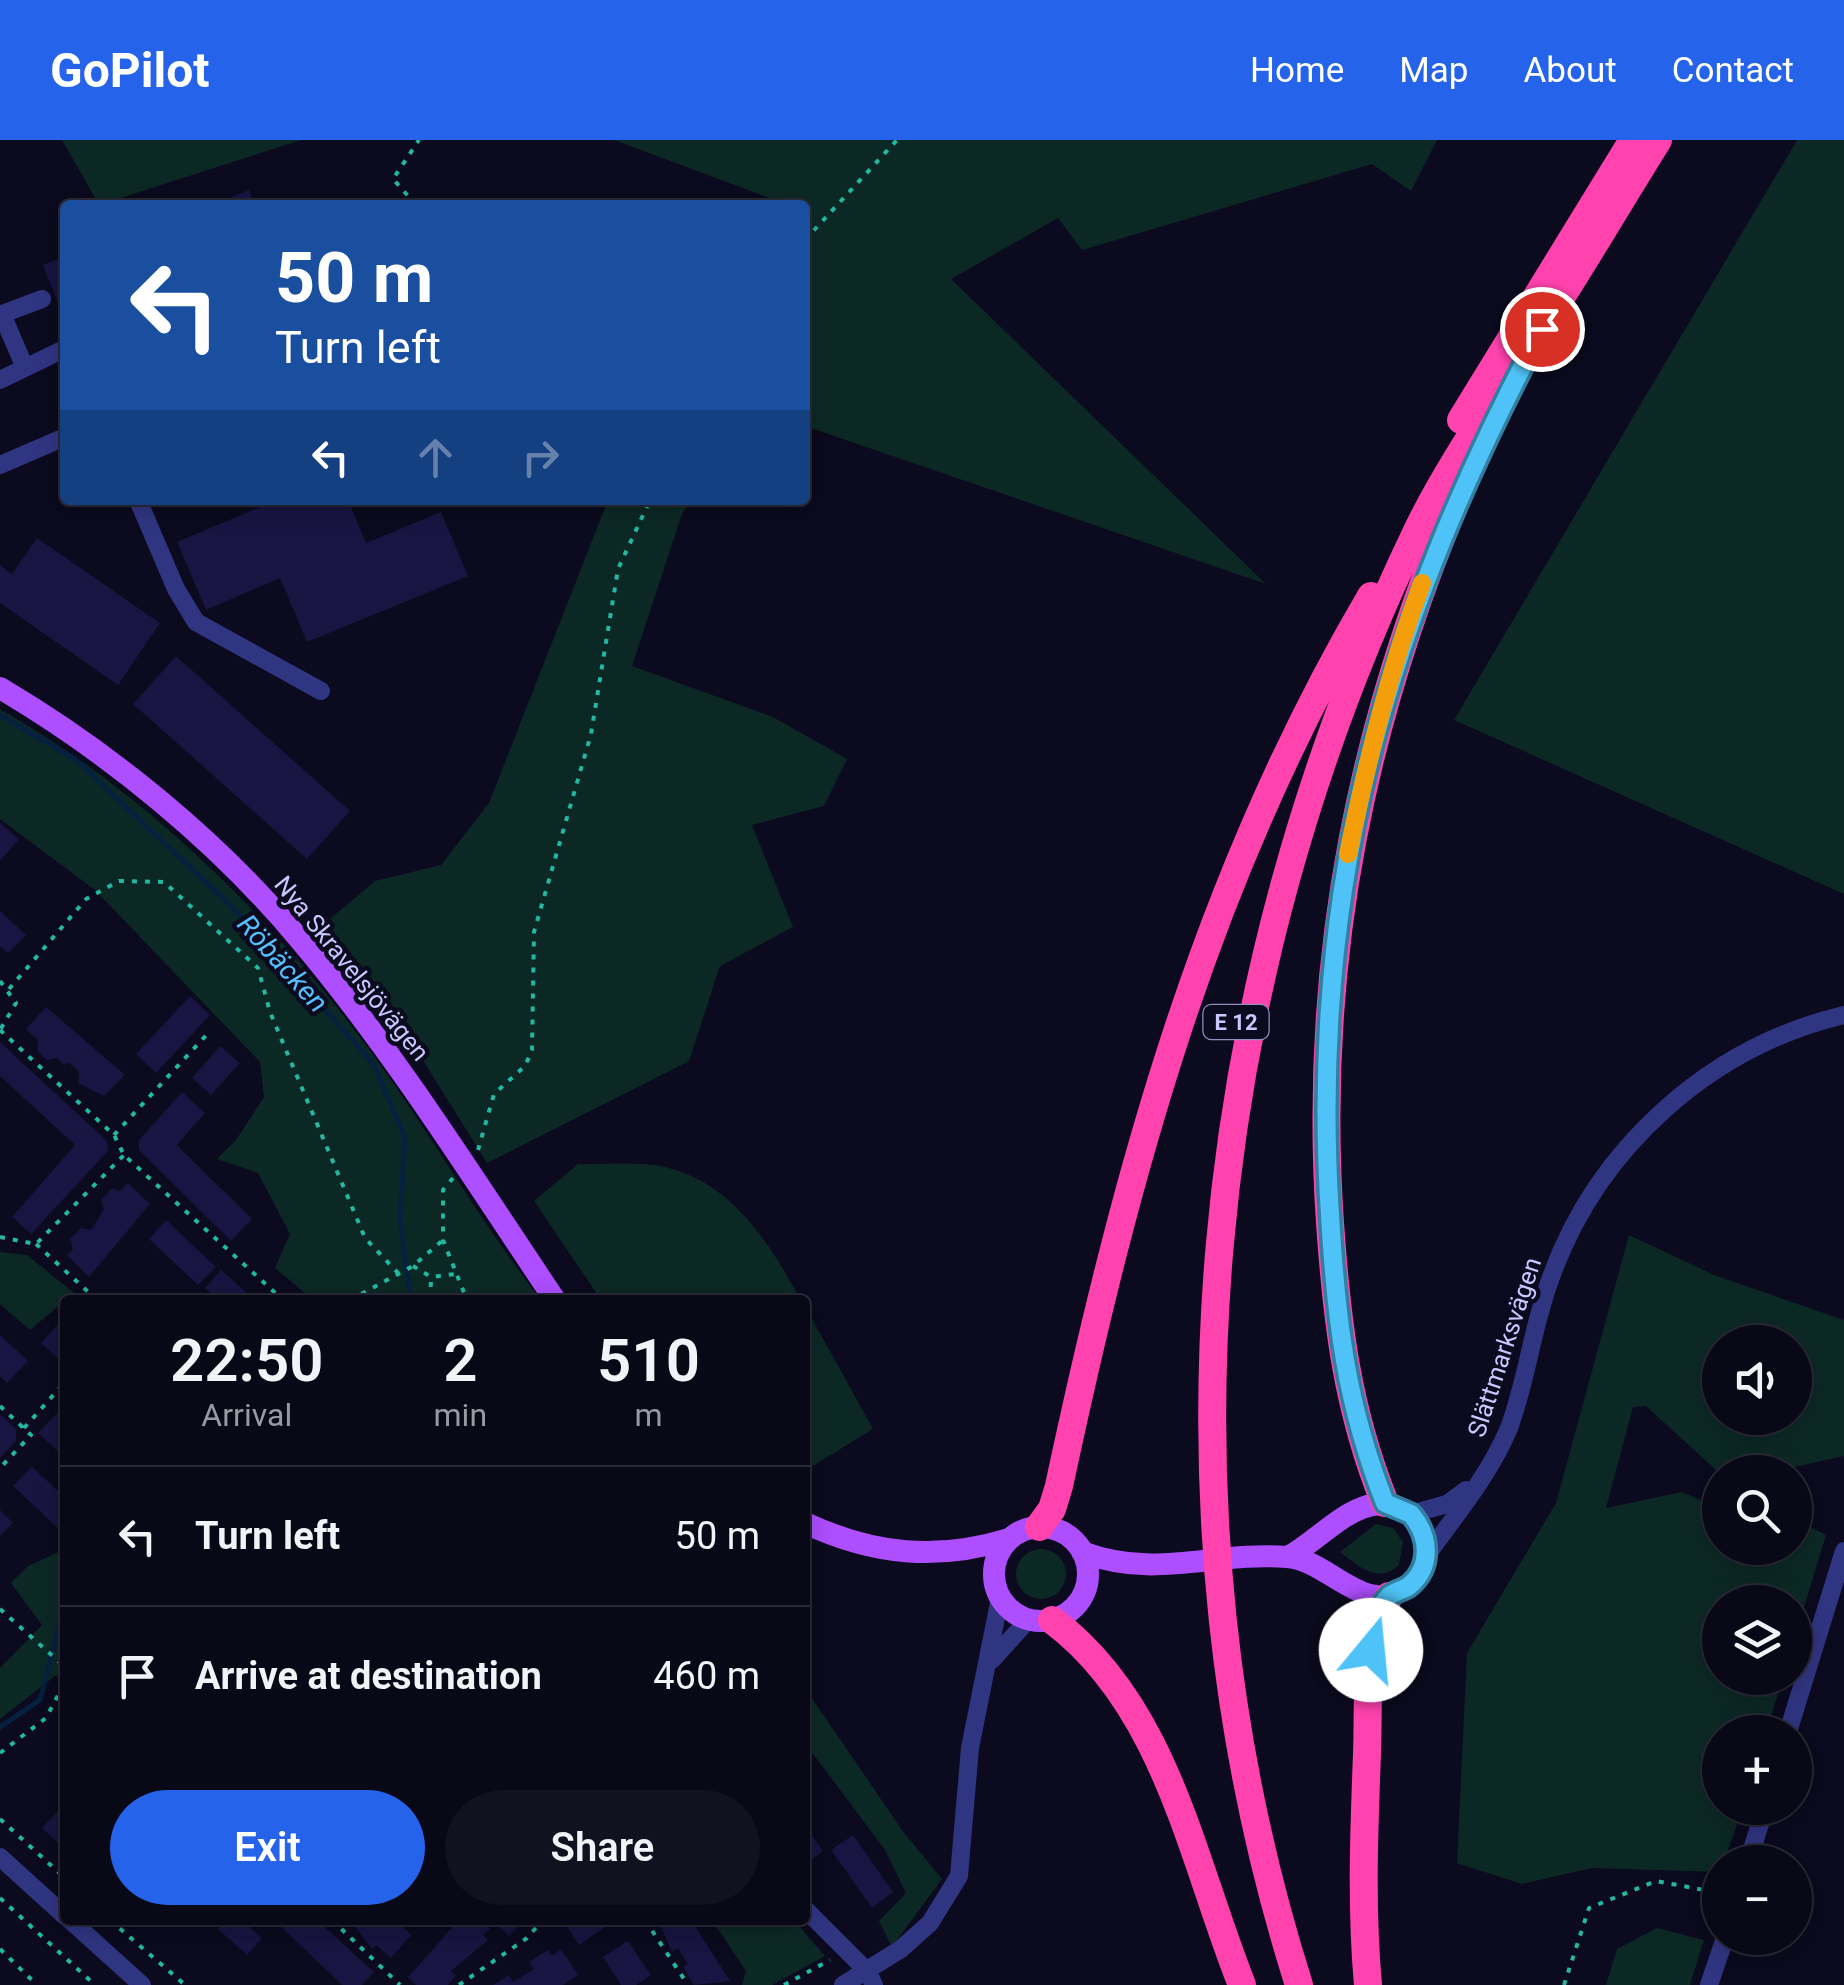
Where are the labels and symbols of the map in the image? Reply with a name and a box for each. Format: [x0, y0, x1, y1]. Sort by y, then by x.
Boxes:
pin [1500, 287, 1585, 372]
street label: Nya Skravelsjövägen [268, 870, 435, 1066]
water label: Röbäcken [230, 908, 335, 1019]
road number: E 12 [1204, 1005, 1268, 1039]
street label: Slättmarksvägen [1462, 1254, 1547, 1441]
position arrow [1319, 1598, 1423, 1702]

